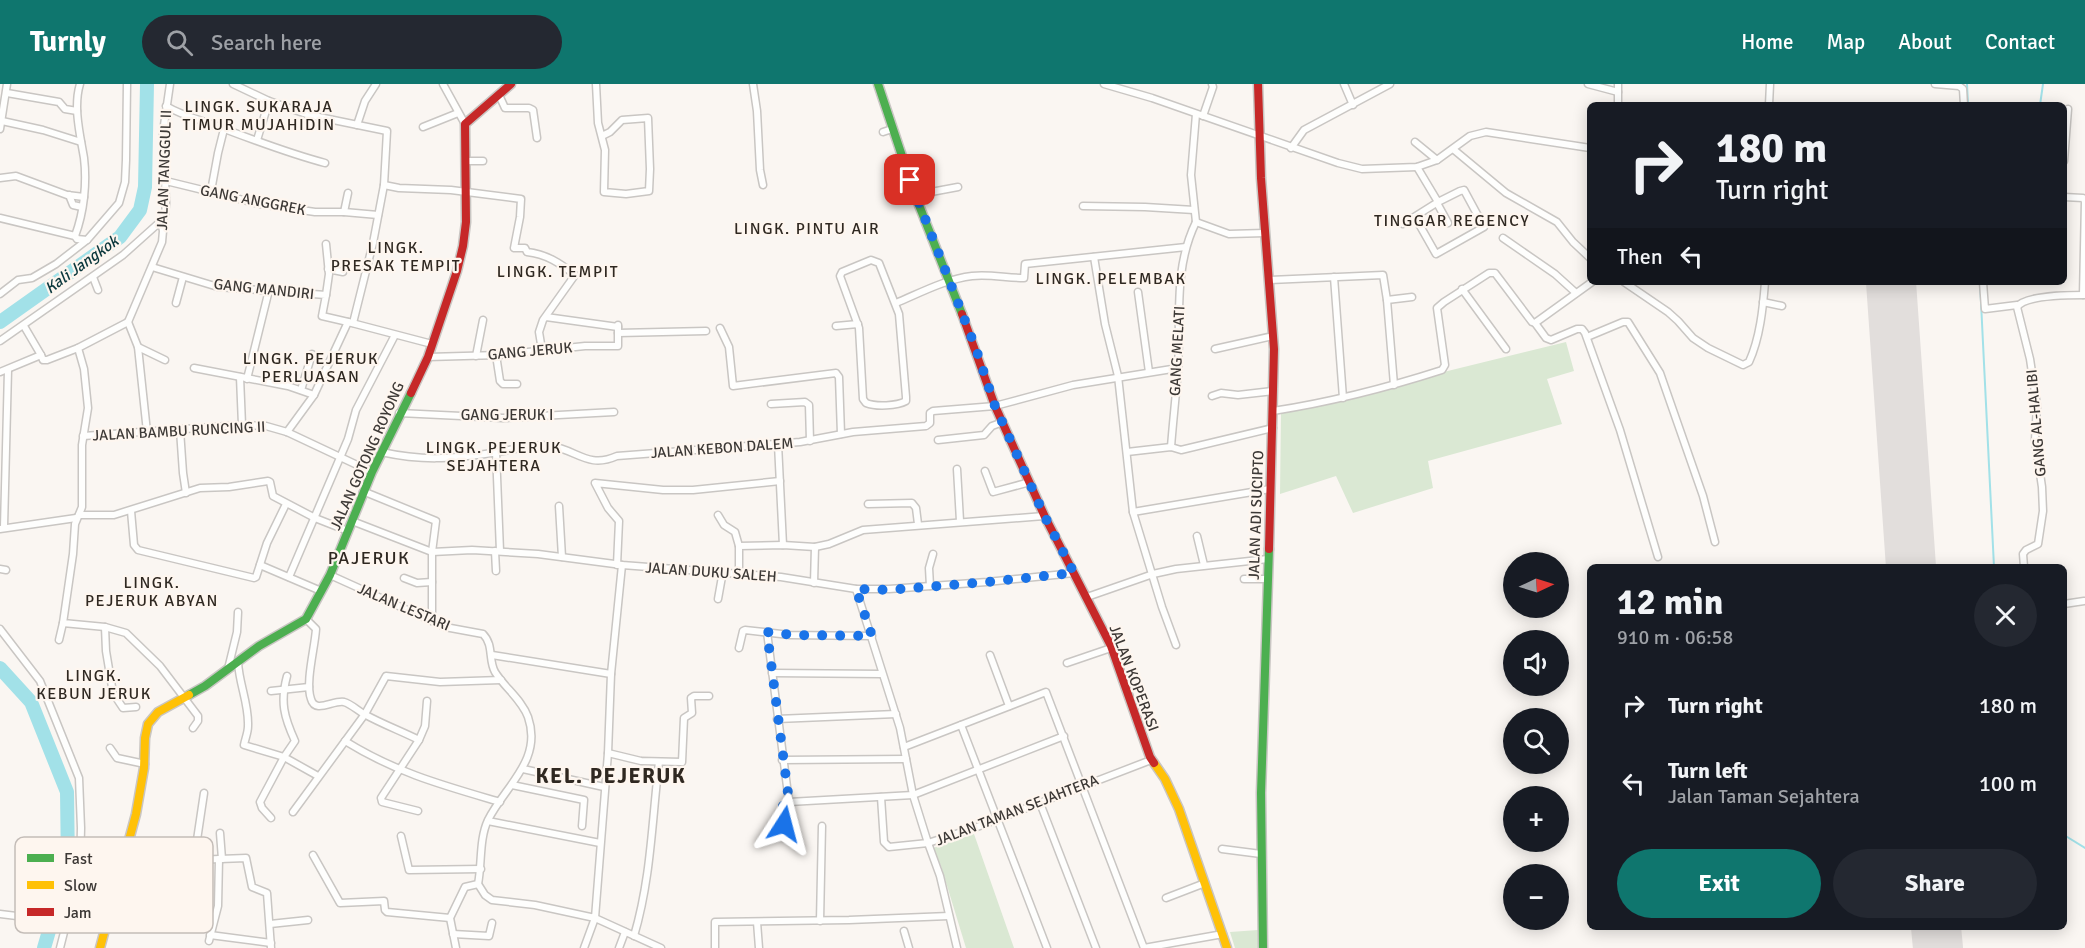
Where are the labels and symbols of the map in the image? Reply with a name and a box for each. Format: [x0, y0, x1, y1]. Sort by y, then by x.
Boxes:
district label: LINGK. SUKARAJA TIMUR MUJAHIDIN [182, 97, 336, 135]
street label: JALAN TANGGUL II [153, 109, 175, 231]
pin [884, 154, 935, 205]
street label: GANG ANGGREK [199, 181, 307, 219]
district label: TINGGAR REGENCY [1374, 211, 1530, 231]
district label: LINGK. PINTU AIR [734, 219, 880, 239]
water label: Kali Jangkok [41, 230, 124, 298]
district label: LINGK. PRESAK TEMPIT [331, 238, 461, 276]
district label: LINGK. TEMPIT [497, 262, 619, 282]
district label: LINGK. PELEMBAK [1035, 269, 1187, 289]
street label: GANG MANDIRI [213, 275, 315, 303]
street label: GANG MELATI [1166, 305, 1188, 397]
street label: GANG JERUK [487, 338, 573, 364]
district label: LINGK. PEJERUK PERLUASAN [243, 349, 379, 387]
street label: GANG AL-HALIBI [2022, 368, 2050, 478]
street label: JALAN GOTONG ROYONG [326, 379, 408, 533]
street label: GANG JERUK I [461, 406, 553, 424]
street label: JALAN BAMBU RUNCING II [92, 417, 266, 445]
street label: JALAN KEBON DALEM [650, 434, 794, 462]
district label: LINGK. PEJERUK SEJAHTERA [426, 438, 562, 476]
street label: JALAN ADI SUCIPTO [1245, 450, 1267, 580]
district label: PAJERUK [328, 547, 410, 569]
north arrow [1503, 552, 1569, 618]
street label: JALAN DUKU SALEH [645, 558, 777, 586]
district label: LINGK. PEJERUK ABYAN [85, 573, 219, 611]
street label: JALAN LESTARI [355, 579, 453, 635]
street label: JALAN KOPERASI [1105, 622, 1163, 734]
district label: LINGK. KEBUN JERUK [36, 666, 152, 704]
district label: KEL. PEJERUK [536, 763, 686, 789]
street label: JALAN TAMAN SEJAHTERA [933, 771, 1101, 849]
position arrow [752, 792, 816, 856]
legend [15, 837, 213, 933]
text: Fast [64, 849, 93, 869]
text: Slow [64, 876, 98, 896]
text: Jam [64, 903, 92, 923]

